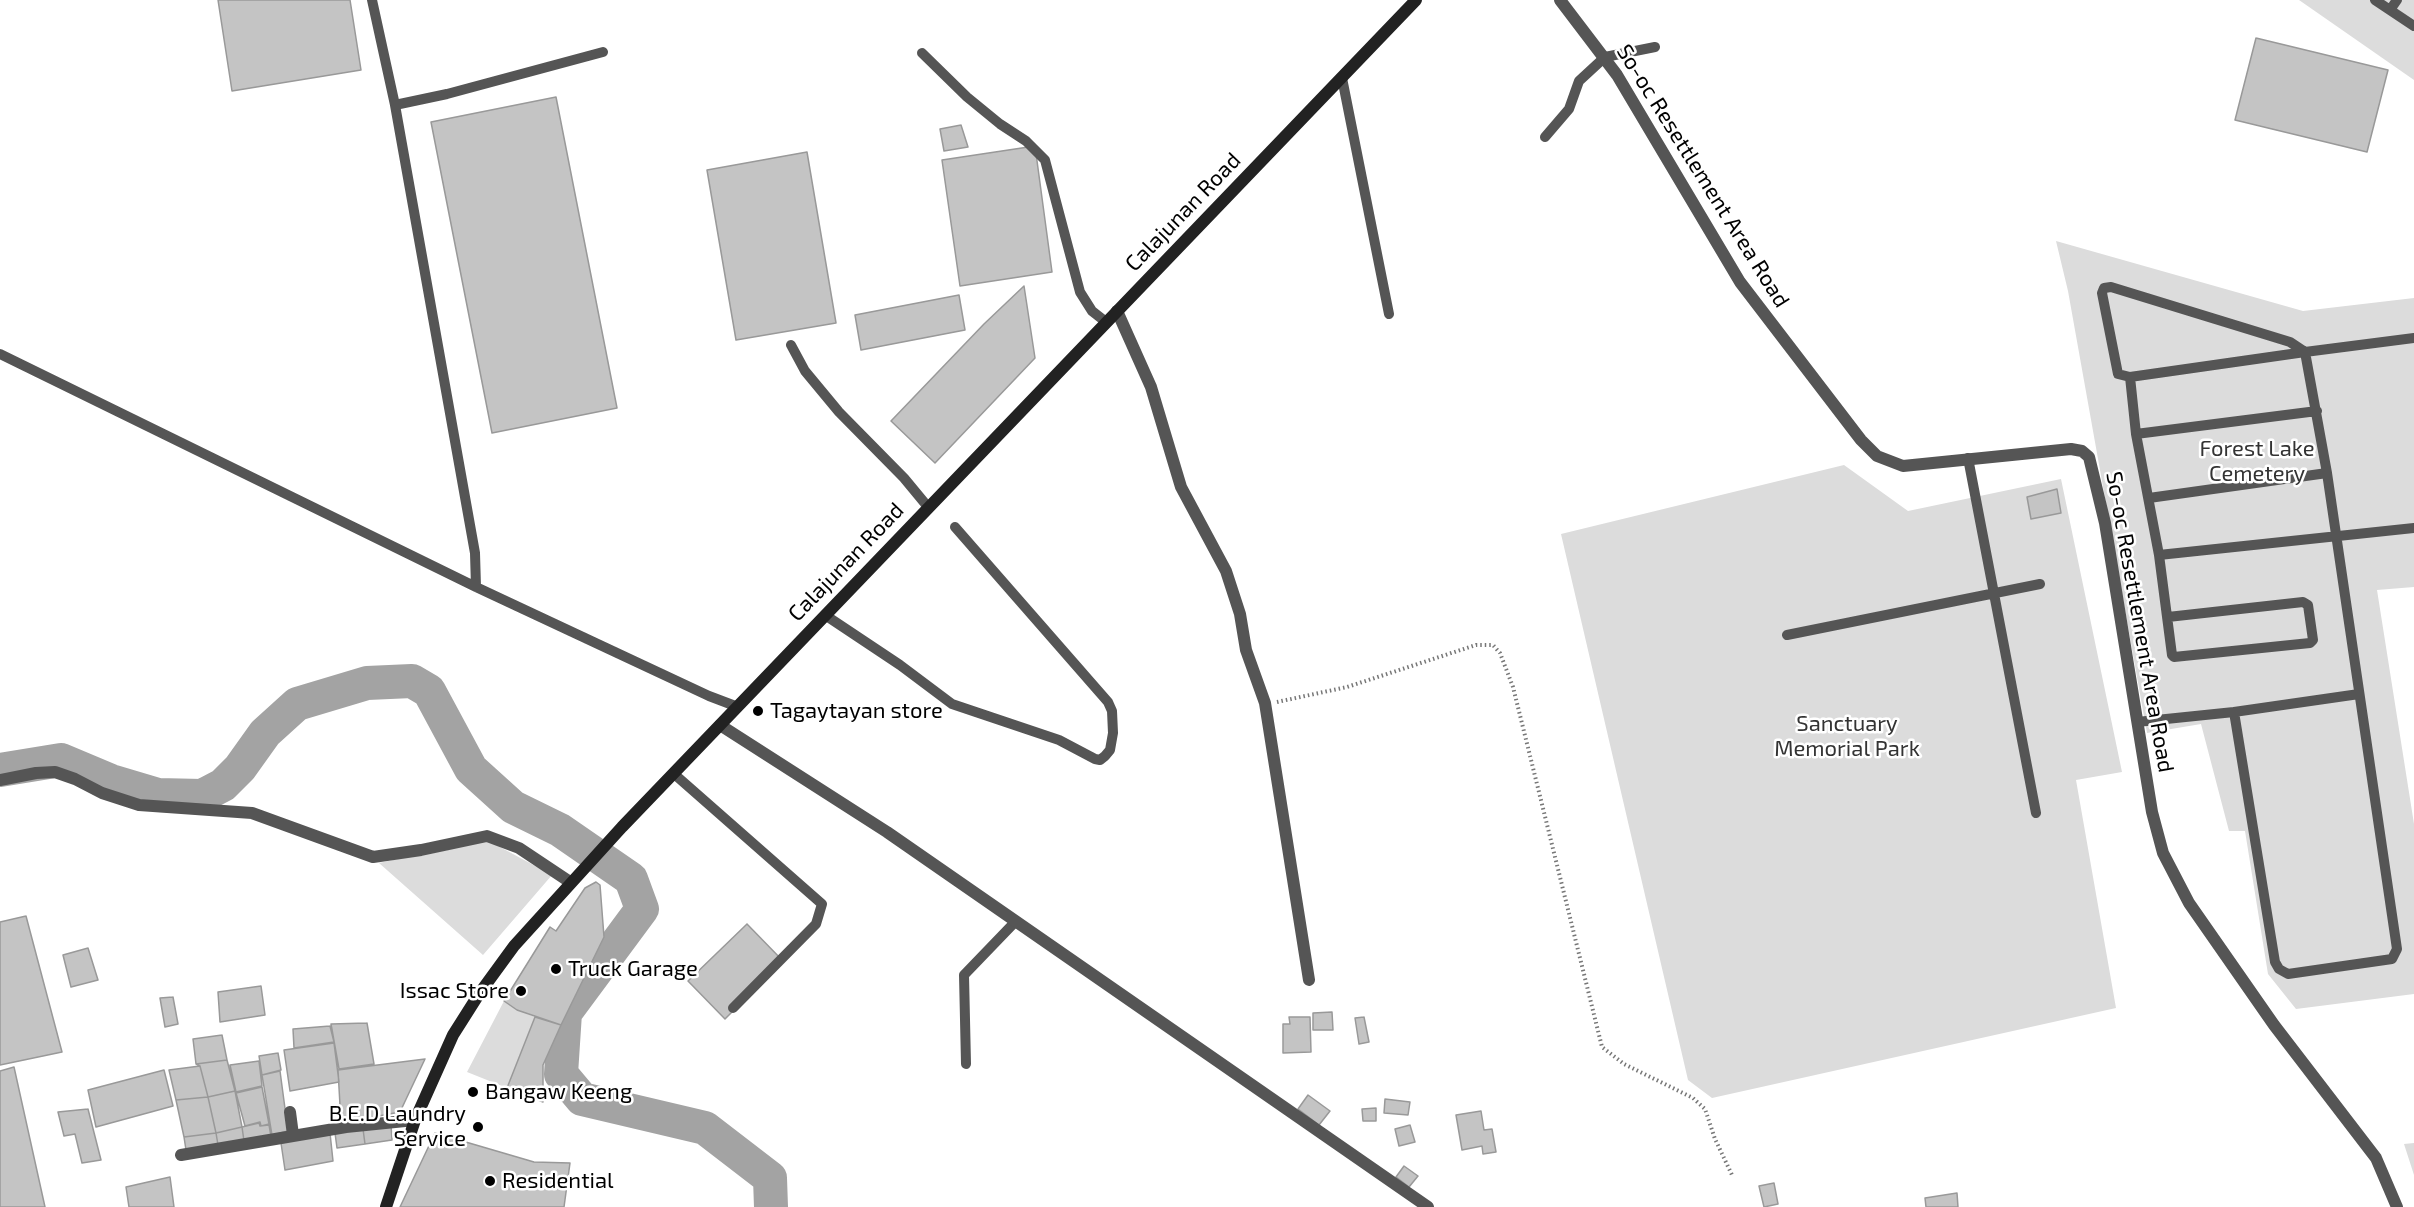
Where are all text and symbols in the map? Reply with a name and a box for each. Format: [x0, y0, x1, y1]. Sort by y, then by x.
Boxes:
street label: So-oc Resettlement Area Road [1611, 40, 1795, 312]
street label: Calajunan Road [1120, 147, 1246, 277]
park label: Forest Lake Cemetery [2200, 436, 2314, 488]
street label: So-oc Resettlement Area Road [2101, 469, 2179, 775]
street label: Calajunan Road [783, 497, 909, 627]
place label: Tagaytayan store [770, 698, 943, 724]
marker: Tagaytayan store [751, 704, 765, 718]
park label: Sanctuary Memorial Park [1774, 711, 1920, 762]
place label: Truck Garage [568, 956, 698, 982]
marker: Truck Garage [549, 962, 563, 976]
place label: Issac Store [400, 978, 509, 1004]
marker: Issac Store [514, 984, 528, 998]
place label: Bangaw Keeng [485, 1079, 632, 1105]
marker: Bangaw Keeng [466, 1085, 480, 1099]
place label: B.E.D Laundry Service [329, 1101, 466, 1152]
marker: B.E.D Laundry Service [471, 1120, 485, 1134]
place label: Residential [502, 1168, 614, 1194]
marker: Residential [483, 1174, 497, 1188]

